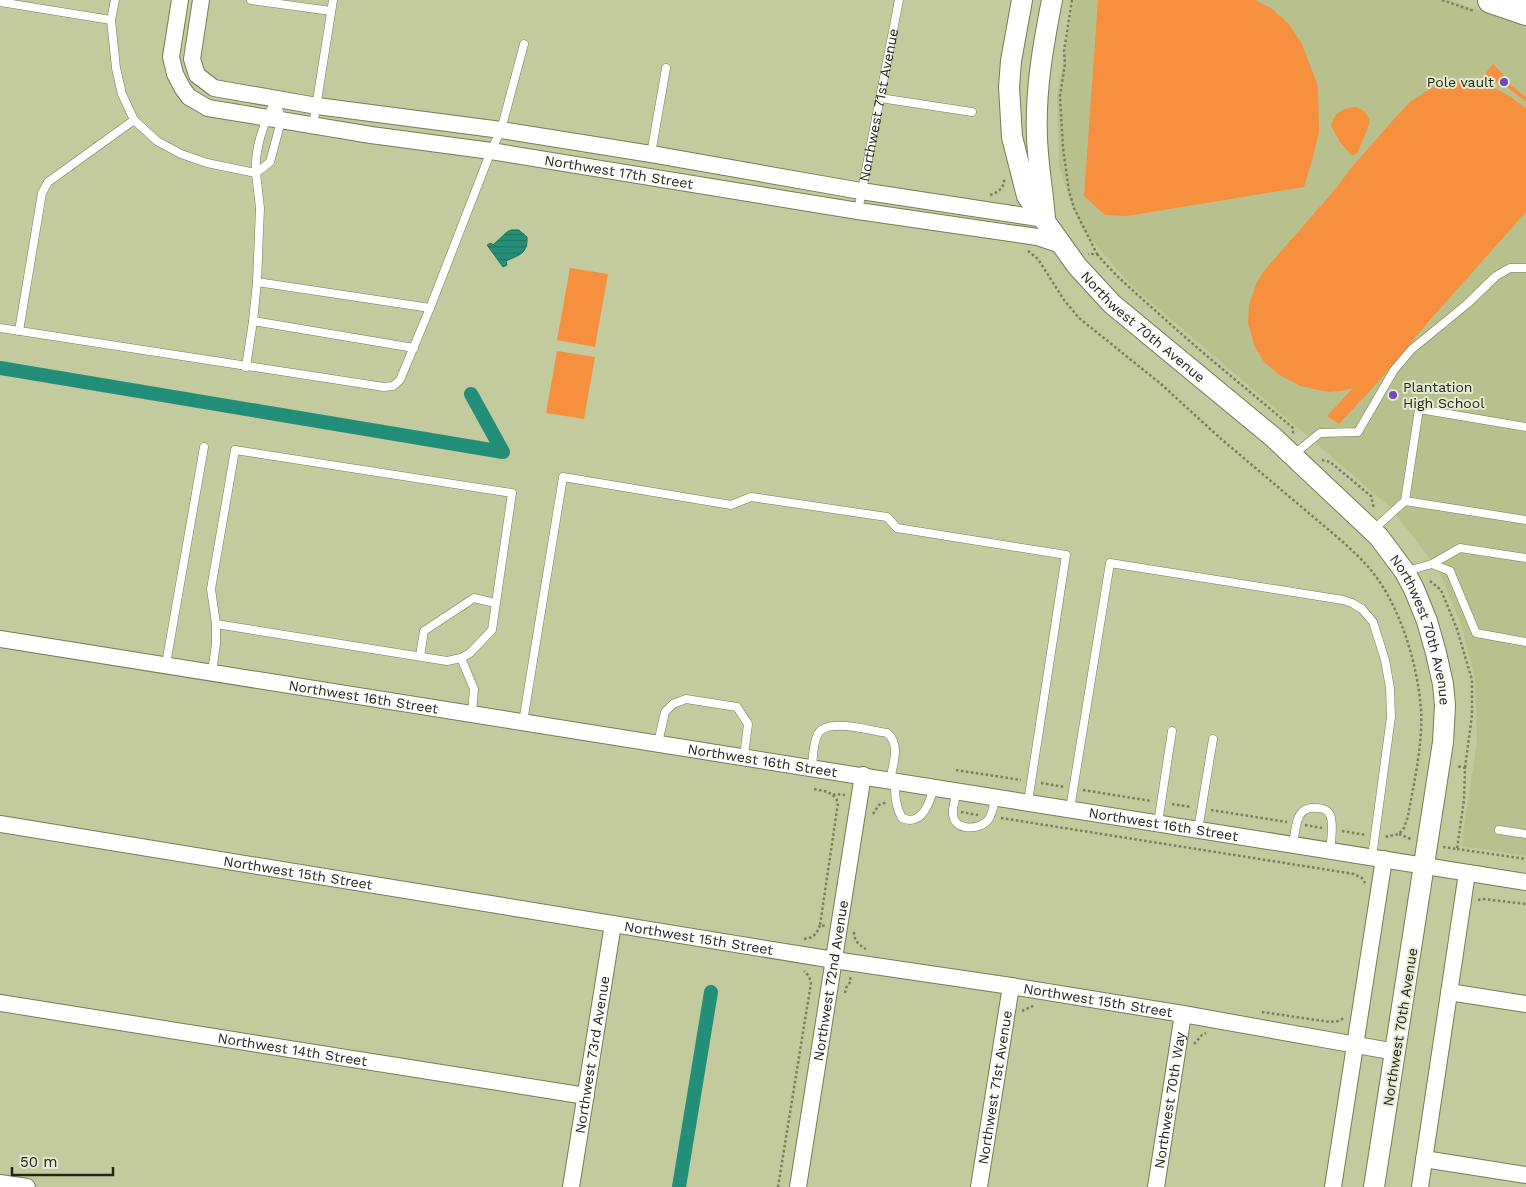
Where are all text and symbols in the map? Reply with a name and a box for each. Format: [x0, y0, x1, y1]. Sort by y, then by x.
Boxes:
street label: Northwest 71st Avenue [856, 27, 901, 183]
place label: Pole vault [1427, 74, 1494, 90]
marker: Pole vault [1498, 76, 1510, 88]
street label: Northwest 17th Street [543, 152, 695, 192]
street label: Northwest 70th Avenue [1078, 268, 1208, 385]
place label: Plantation High School [1403, 379, 1485, 411]
marker: Plantation High School [1387, 389, 1399, 401]
street label: Northwest 70th Avenue [1387, 551, 1453, 706]
street label: Northwest 16th Street [288, 677, 439, 717]
street label: Northwest 16th Street [687, 741, 838, 780]
street label: Northwest 16th Street [1087, 804, 1239, 844]
street label: Northwest 15th Street [222, 853, 374, 893]
street label: Northwest 72nd Avenue [810, 899, 851, 1062]
street label: Northwest 15th Street [623, 918, 775, 958]
street label: Northwest 70th Avenue [1380, 947, 1420, 1107]
street label: Northwest 73rd Avenue [572, 975, 613, 1135]
street label: Northwest 15th Street [1022, 980, 1174, 1020]
street label: Northwest 71st Avenue [975, 1009, 1015, 1165]
street label: Northwest 14th Street [216, 1030, 368, 1069]
street label: Northwest 70th Way [1151, 1030, 1188, 1170]
scale bar [12, 1144, 114, 1176]
text: 50 m [20, 1153, 57, 1171]

